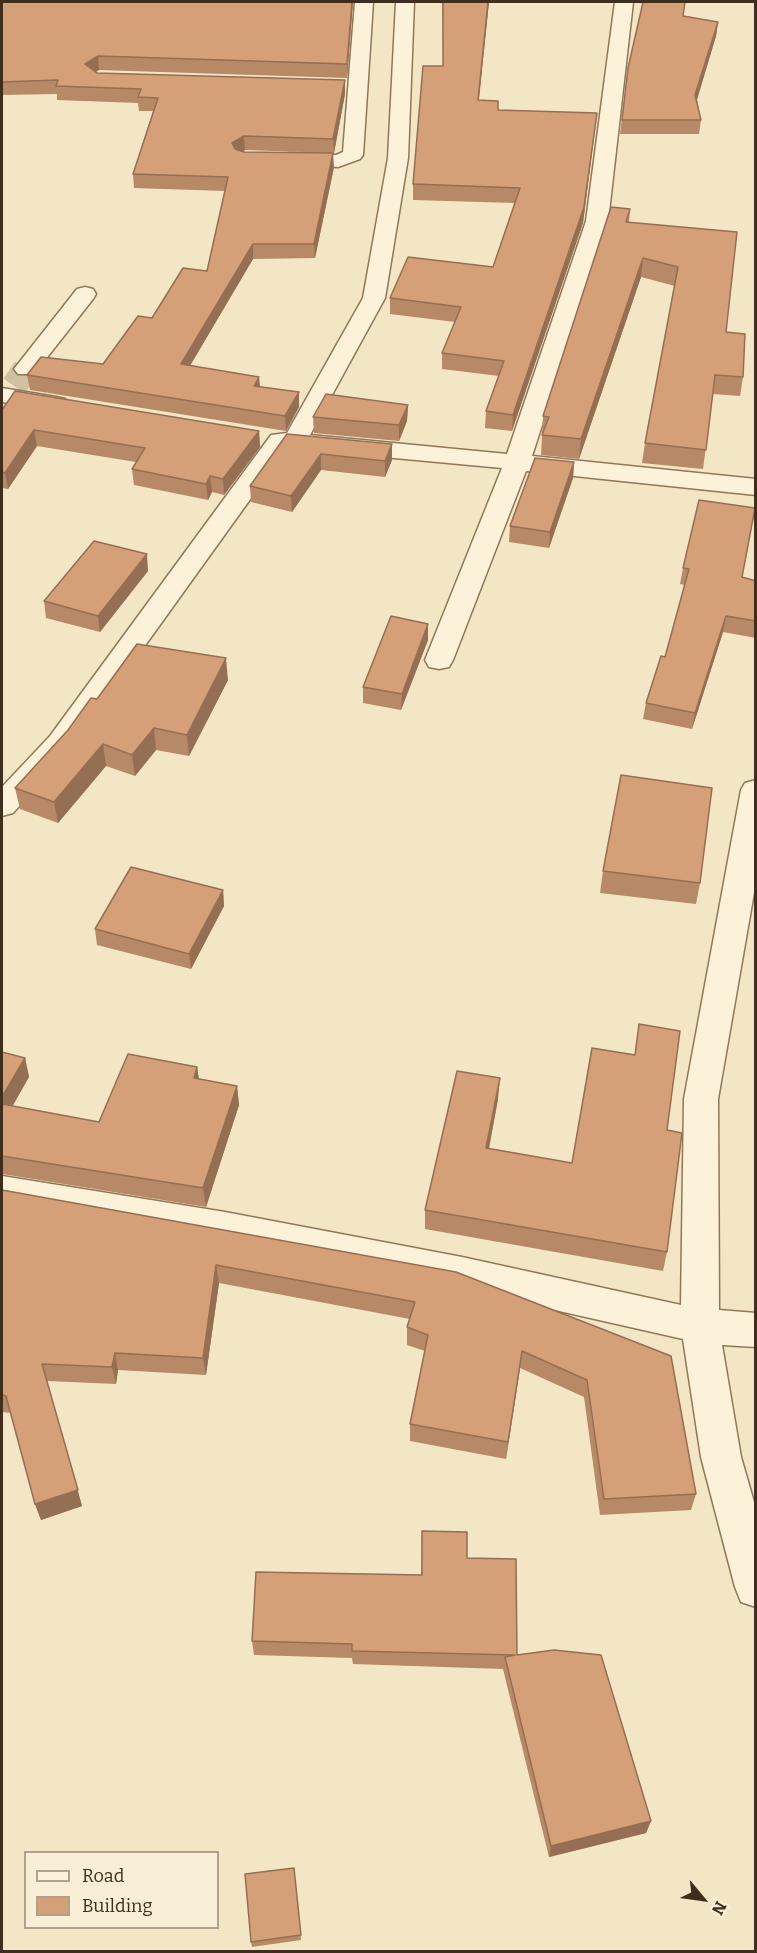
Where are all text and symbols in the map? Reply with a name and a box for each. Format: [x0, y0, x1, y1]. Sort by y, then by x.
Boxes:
legend [24, 1851, 219, 1929]
text: Road [82, 1865, 124, 1887]
north arrow [673, 1869, 733, 1929]
text: Building [82, 1895, 153, 1917]
text: N [708, 1898, 730, 1918]

